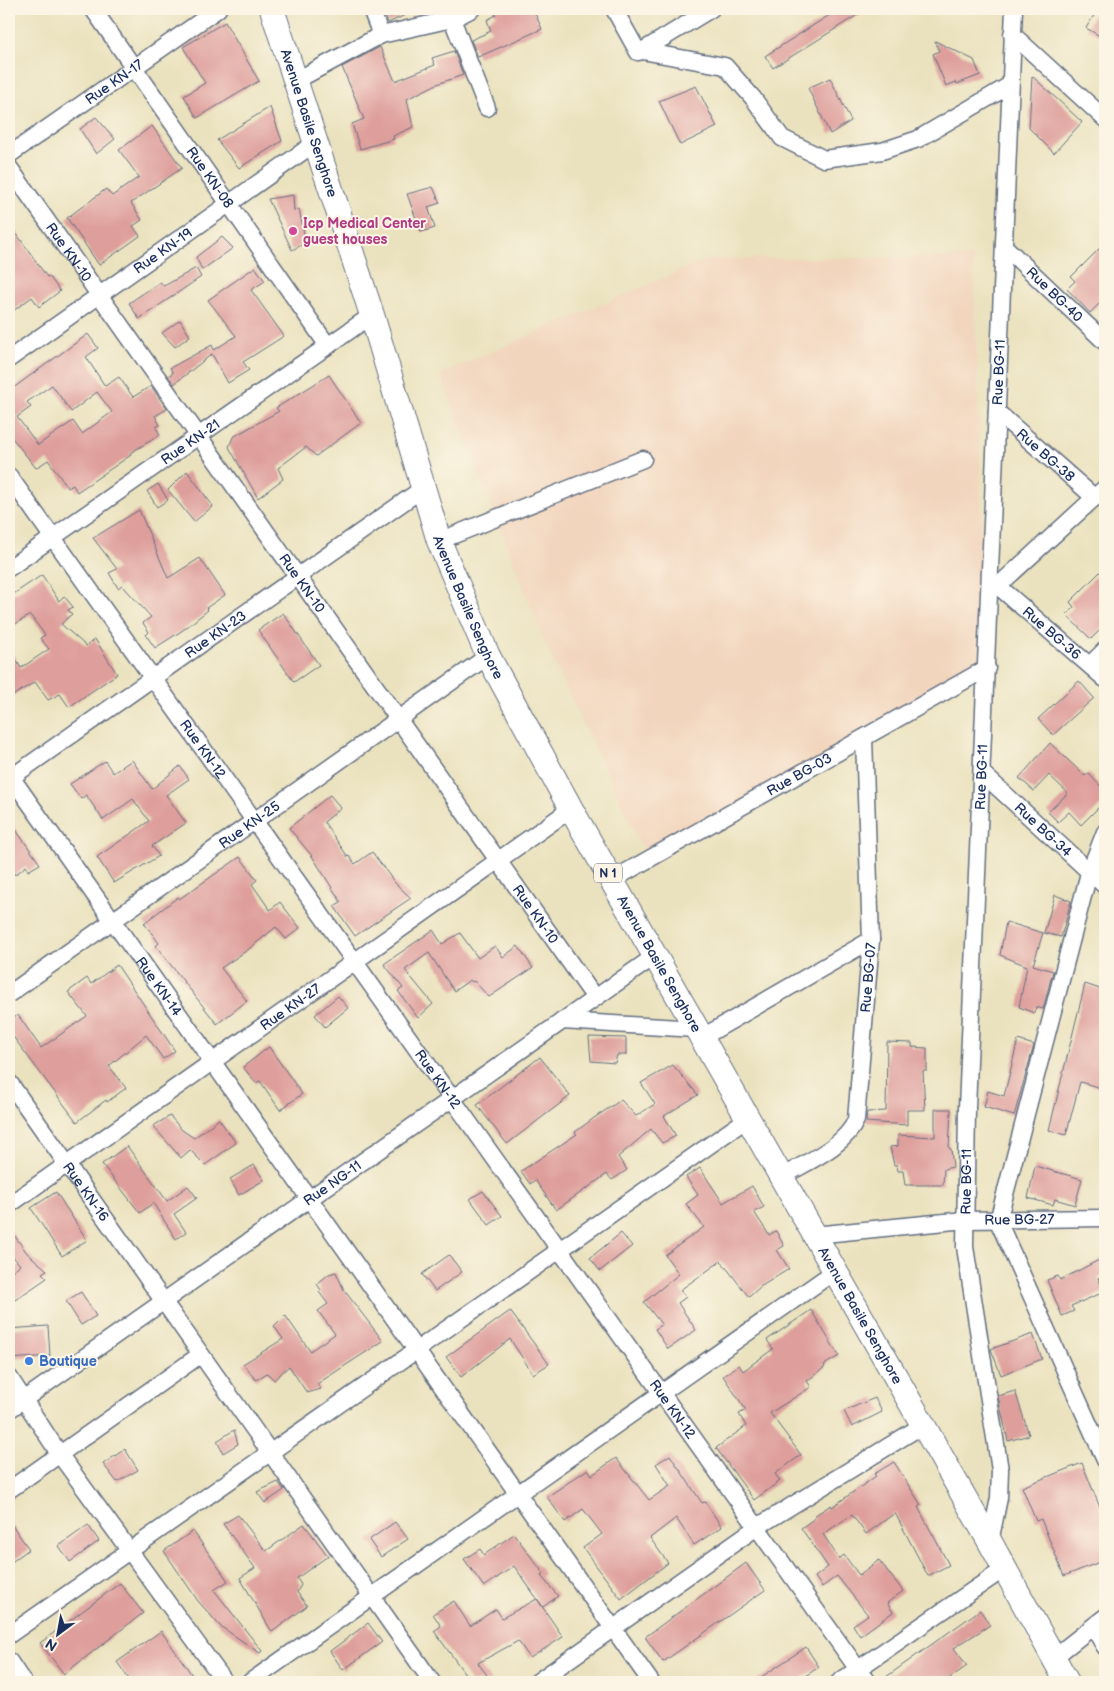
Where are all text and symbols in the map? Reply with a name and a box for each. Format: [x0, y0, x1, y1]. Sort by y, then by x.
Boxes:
street label: Avenue Basile Senghore [277, 47, 341, 200]
street label: Rue KN-17 [82, 56, 147, 108]
street label: Rue KN-08 [183, 143, 237, 211]
place label: Icp Medical Center guest houses [303, 215, 426, 248]
street label: Rue KN-10 [42, 220, 95, 285]
street label: Rue KN-19 [130, 224, 196, 278]
marker: Icp Medical Center guest houses [287, 225, 299, 237]
street label: Rue BG-40 [1022, 264, 1086, 326]
street label: Rue BG-11 [989, 339, 1009, 406]
street label: Rue KN-21 [158, 416, 223, 468]
street label: Rue BG-38 [1013, 425, 1078, 485]
street label: Avenue Basile Senghore [429, 534, 507, 682]
street label: Rue KN-10 [275, 550, 329, 616]
street label: Rue BG-36 [1019, 603, 1085, 664]
street label: Rue KN-23 [182, 607, 250, 662]
street label: Rue KN-12 [176, 717, 230, 783]
street label: Rue BG-11 [972, 744, 992, 810]
street label: Rue BG-03 [764, 750, 835, 800]
street label: Rue KN-25 [216, 798, 283, 852]
street label: Rue BG-34 [1011, 799, 1076, 861]
road number: N 1 [594, 864, 622, 882]
street label: Rue KN-10 [509, 881, 562, 947]
street label: Avenue Basile Senghore [613, 893, 705, 1036]
street label: Rue BG-07 [857, 942, 880, 1013]
street label: Rue KN-14 [132, 954, 186, 1020]
street label: Rue KN-27 [257, 980, 324, 1034]
street label: Rue KN-12 [411, 1047, 465, 1113]
street label: Rue BG-11 [957, 1149, 975, 1215]
street label: Rue NG-11 [300, 1157, 365, 1209]
street label: Rue KN-16 [59, 1159, 113, 1225]
street label: Rue BG-27 [984, 1211, 1055, 1229]
street label: Avenue Basile Senghore [814, 1244, 906, 1387]
place label: Boutique [39, 1353, 97, 1370]
marker: Boutique [23, 1355, 35, 1367]
street label: Rue KN-12 [646, 1377, 699, 1443]
north arrow [32, 1608, 82, 1658]
text: N [42, 1635, 60, 1655]

